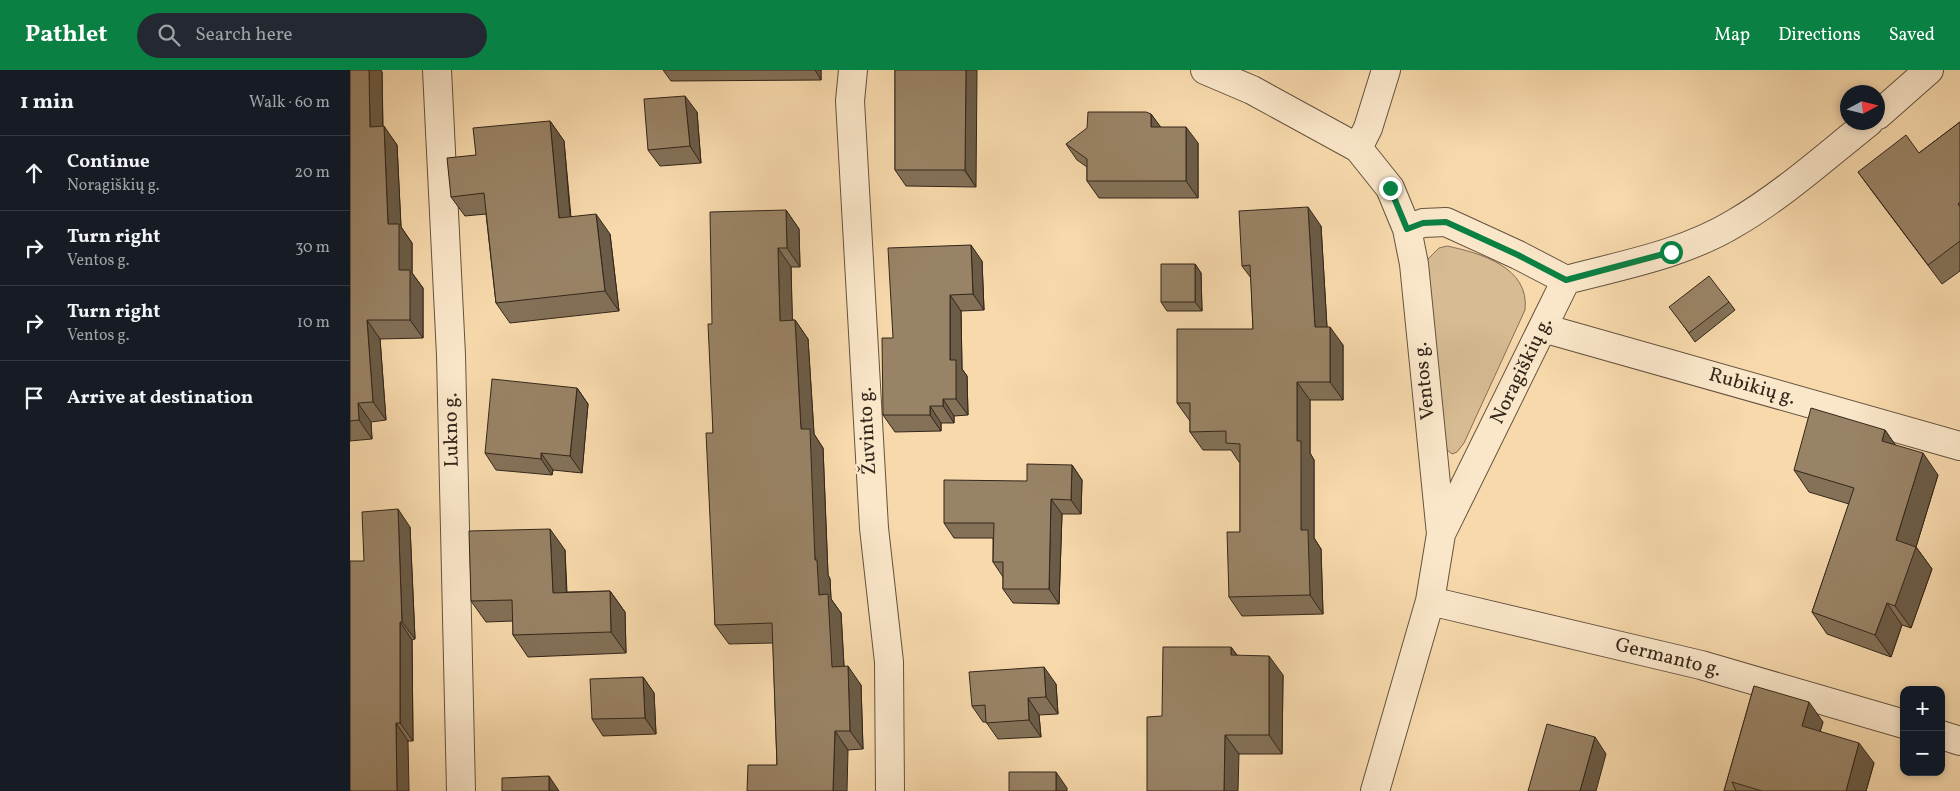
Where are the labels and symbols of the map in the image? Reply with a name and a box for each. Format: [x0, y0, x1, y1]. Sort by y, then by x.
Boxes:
north arrow [1840, 85, 1885, 130]
route end [1379, 177, 1402, 200]
route start [1660, 241, 1683, 264]
street label: Noragiškių g. [1484, 313, 1560, 429]
street label: Ventos g. [1407, 341, 1443, 421]
street label: Rubikių g. [1705, 361, 1799, 413]
street label: Žuvinto g. [852, 386, 884, 476]
street label: Lukno g. [437, 392, 467, 468]
street label: Germanto g. [1612, 631, 1724, 685]

